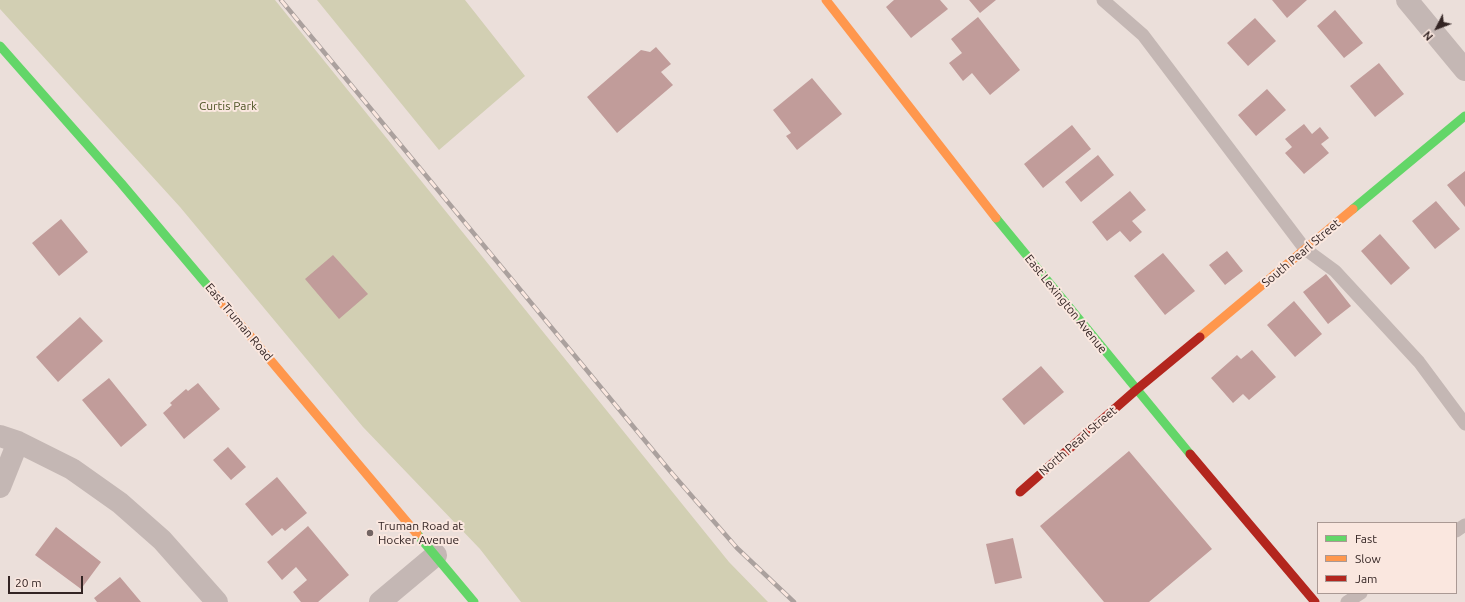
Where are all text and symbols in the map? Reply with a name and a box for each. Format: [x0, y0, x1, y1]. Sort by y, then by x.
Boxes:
north arrow [1417, 8, 1457, 48]
text: N [1421, 29, 1435, 43]
park label: Curtis Park [199, 99, 257, 113]
street label: South Pearl Street [1259, 216, 1343, 290]
street label: East Lexington Avenue [1022, 252, 1110, 356]
street label: East Truman Road [202, 280, 276, 364]
street label: North Pearl Street [1036, 403, 1120, 479]
place label: Truman Road at Hocker Avenue [378, 519, 463, 547]
legend [1317, 522, 1457, 594]
marker: Truman Road at Hocker Avenue [365, 528, 375, 538]
text: Fast [1355, 532, 1377, 545]
text: Slow [1355, 552, 1381, 565]
scale bar [10, 568, 85, 594]
text: Jam [1355, 572, 1377, 585]
text: 20 m [15, 576, 42, 589]

